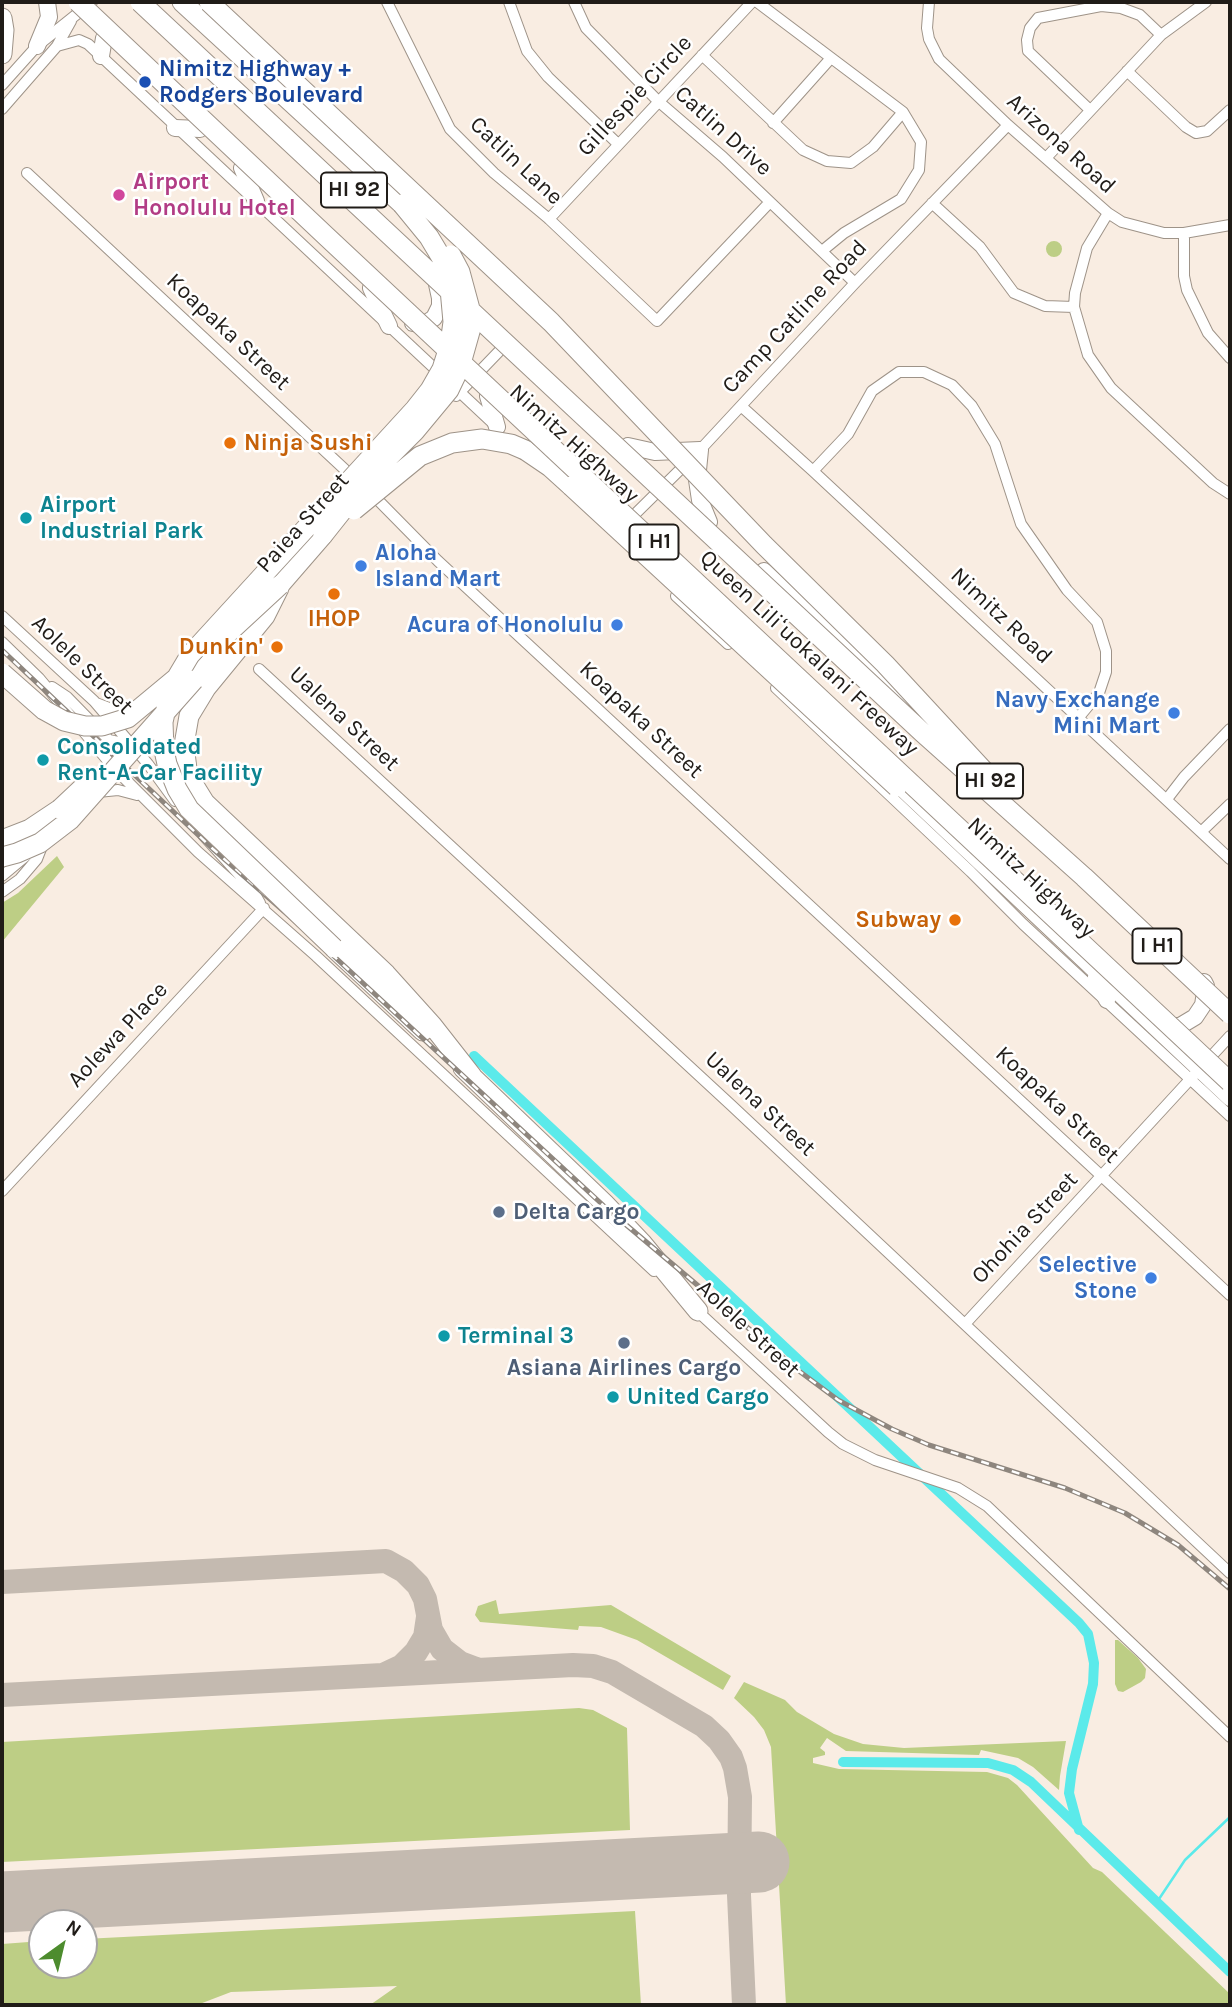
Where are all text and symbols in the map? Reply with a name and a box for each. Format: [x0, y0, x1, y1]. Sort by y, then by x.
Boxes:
street label: Gillespie Circle [572, 30, 698, 162]
place label: Nimitz Highway + Rodgers Boulevard [159, 55, 364, 109]
marker: Nimitz Highway + Rodgers Boulevard [137, 74, 153, 90]
street label: Catlin Drive [669, 80, 777, 182]
street label: Arizona Road [1001, 88, 1121, 200]
street label: Catlin Lane [464, 111, 568, 211]
place label: Airport Honolulu Hotel [133, 168, 296, 222]
road number: HI 92 [321, 172, 387, 208]
marker: Airport Honolulu Hotel [111, 187, 127, 203]
street label: Camp Catline Road [717, 234, 873, 400]
street label: Koapaka Street [160, 268, 296, 396]
street label: Nimitz Highway [503, 379, 645, 509]
place label: Ninja Sushi [244, 429, 372, 457]
marker: Ninja Sushi [222, 435, 238, 451]
street label: Paiea Street [251, 467, 355, 579]
place label: Airport Industrial Park [40, 491, 203, 545]
marker: Airport Industrial Park [18, 510, 34, 526]
road number: I H1 [630, 524, 678, 560]
place label: Aloha Island Mart [375, 539, 501, 593]
street label: Queen Liliʻuokalani Freeway [694, 544, 924, 762]
marker: Aloha Island Mart [353, 558, 369, 574]
street label: Nimitz Road [944, 562, 1058, 670]
marker: IHOP [326, 586, 342, 602]
place label: IHOP [308, 605, 360, 633]
street label: Aolele Street [25, 610, 139, 720]
place label: Acura of Honolulu [407, 611, 603, 639]
marker: Acura of Honolulu [609, 617, 625, 633]
place label: Dunkin' [179, 633, 263, 661]
marker: Dunkin' [269, 639, 285, 655]
street label: Koapaka Street [573, 656, 709, 784]
street label: Ualena Street [283, 661, 405, 777]
place label: Navy Exchange Mini Mart [995, 686, 1160, 740]
marker: Navy Exchange Mini Mart [1166, 705, 1182, 721]
place label: Consolidated Rent-A-Car Facility [57, 733, 262, 787]
marker: Consolidated Rent-A-Car Facility [35, 752, 51, 768]
road number: HI 92 [957, 764, 1023, 798]
street label: Nimitz Highway [961, 812, 1101, 944]
place label: Subway [855, 906, 941, 934]
marker: Subway [947, 912, 963, 928]
road number: I H1 [1132, 928, 1182, 964]
street label: Aolewa Place [62, 976, 174, 1094]
street label: Koapaka Street [989, 1041, 1125, 1169]
street label: Ualena Street [699, 1046, 821, 1162]
street label: Ohohia Street [966, 1166, 1084, 1290]
place label: Delta Cargo [513, 1198, 640, 1226]
marker: Delta Cargo [491, 1204, 507, 1220]
place label: Selective Stone [1038, 1251, 1137, 1305]
marker: Selective Stone [1143, 1270, 1159, 1286]
street label: Aolele Street [691, 1274, 805, 1384]
place label: Terminal 3 [458, 1322, 574, 1350]
marker: Terminal 3 [436, 1328, 452, 1344]
marker: Asiana Airlines Cargo [616, 1335, 632, 1351]
place label: Asiana Airlines Cargo [507, 1354, 741, 1382]
place label: United Cargo [627, 1383, 769, 1411]
marker: United Cargo [605, 1389, 621, 1405]
north arrow [28, 1909, 98, 1979]
text: N [62, 1915, 85, 1941]

